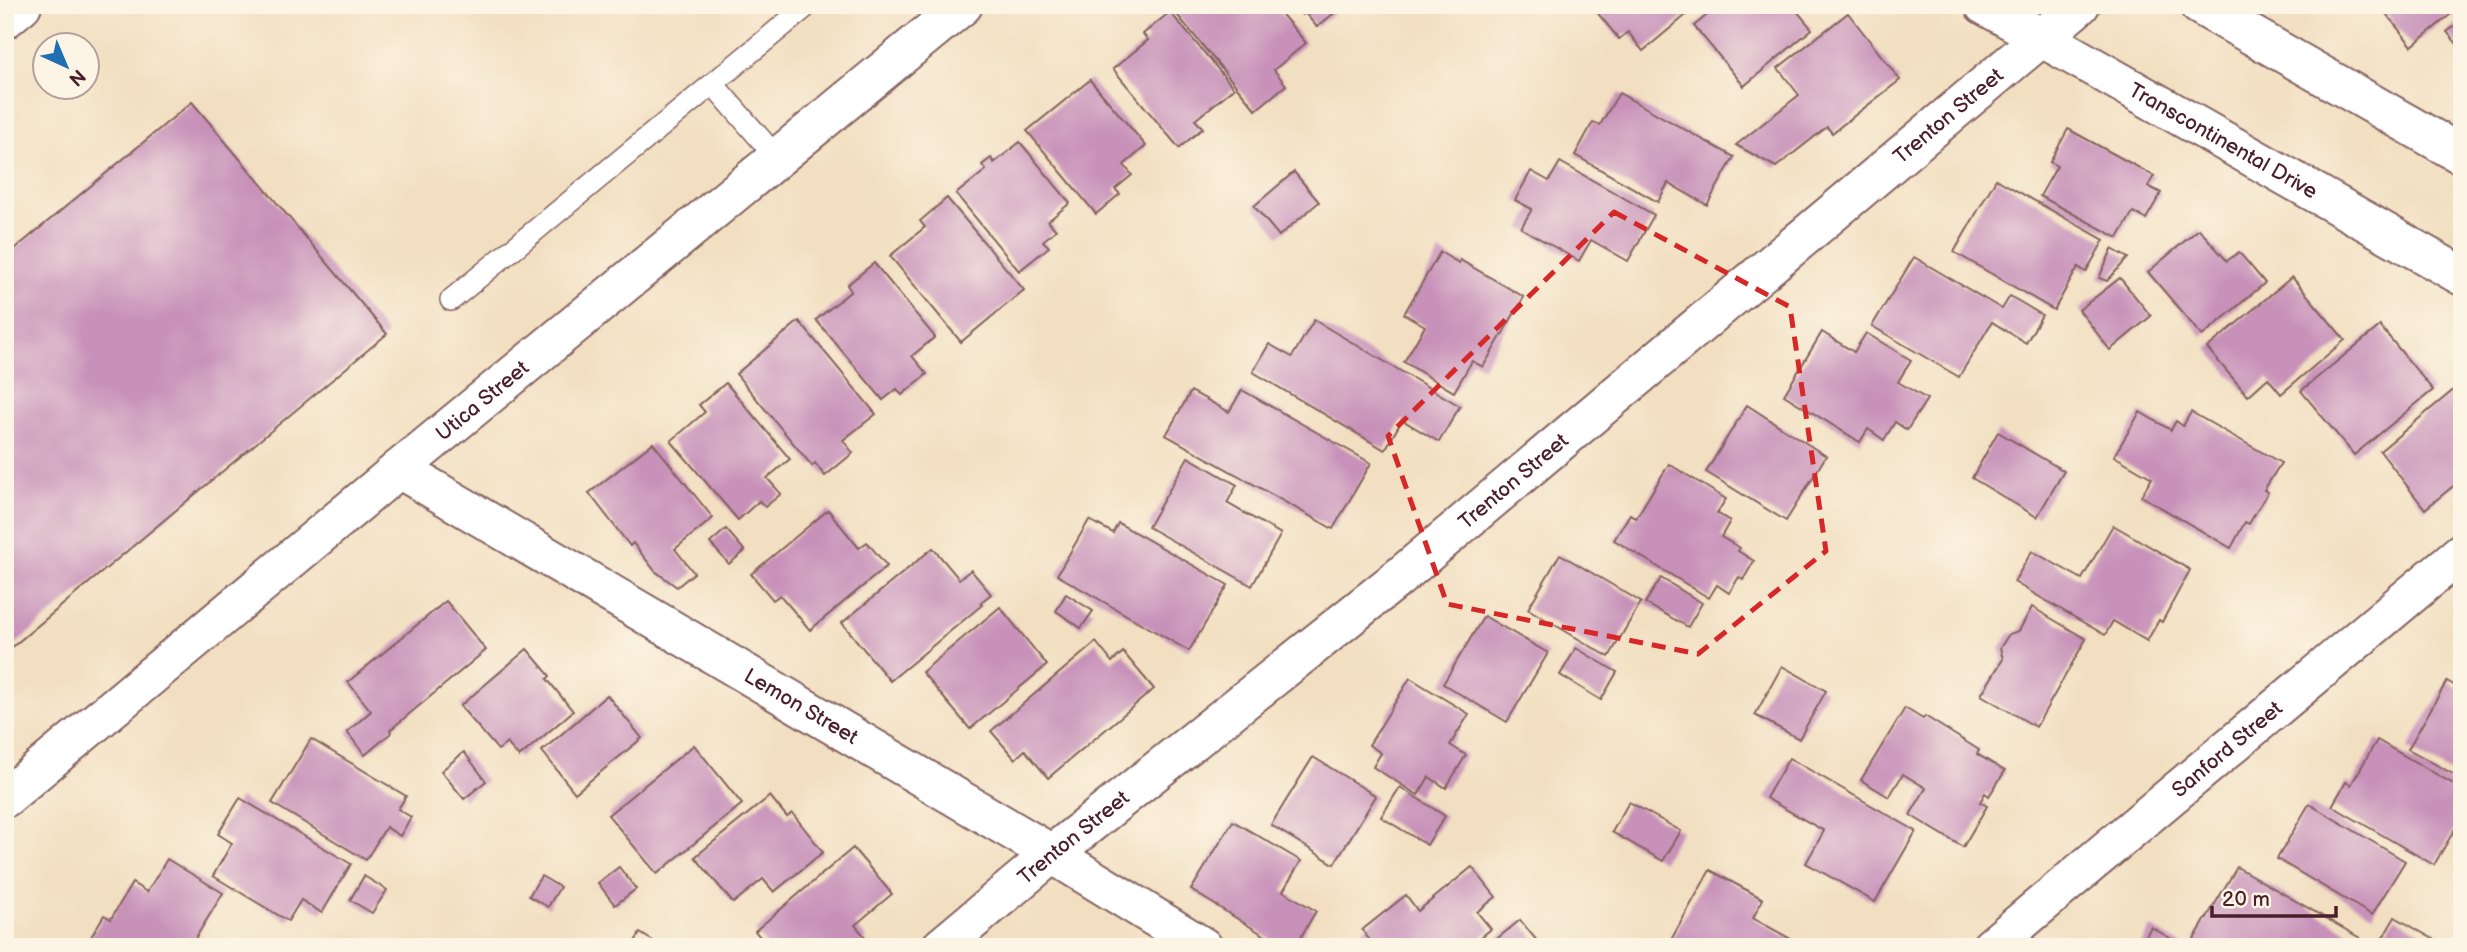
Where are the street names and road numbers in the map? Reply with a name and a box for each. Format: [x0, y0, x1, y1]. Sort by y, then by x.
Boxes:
street label: Trenton Street [1889, 63, 2009, 169]
street label: Transcontinental Drive [2124, 78, 2322, 204]
street label: Utica Street [431, 355, 534, 446]
street label: Trenton Street [1454, 428, 1574, 535]
street label: Lemon Street [740, 663, 863, 750]
street label: Sanford Street [2167, 696, 2288, 803]
street label: Trenton Street [1013, 785, 1135, 890]

